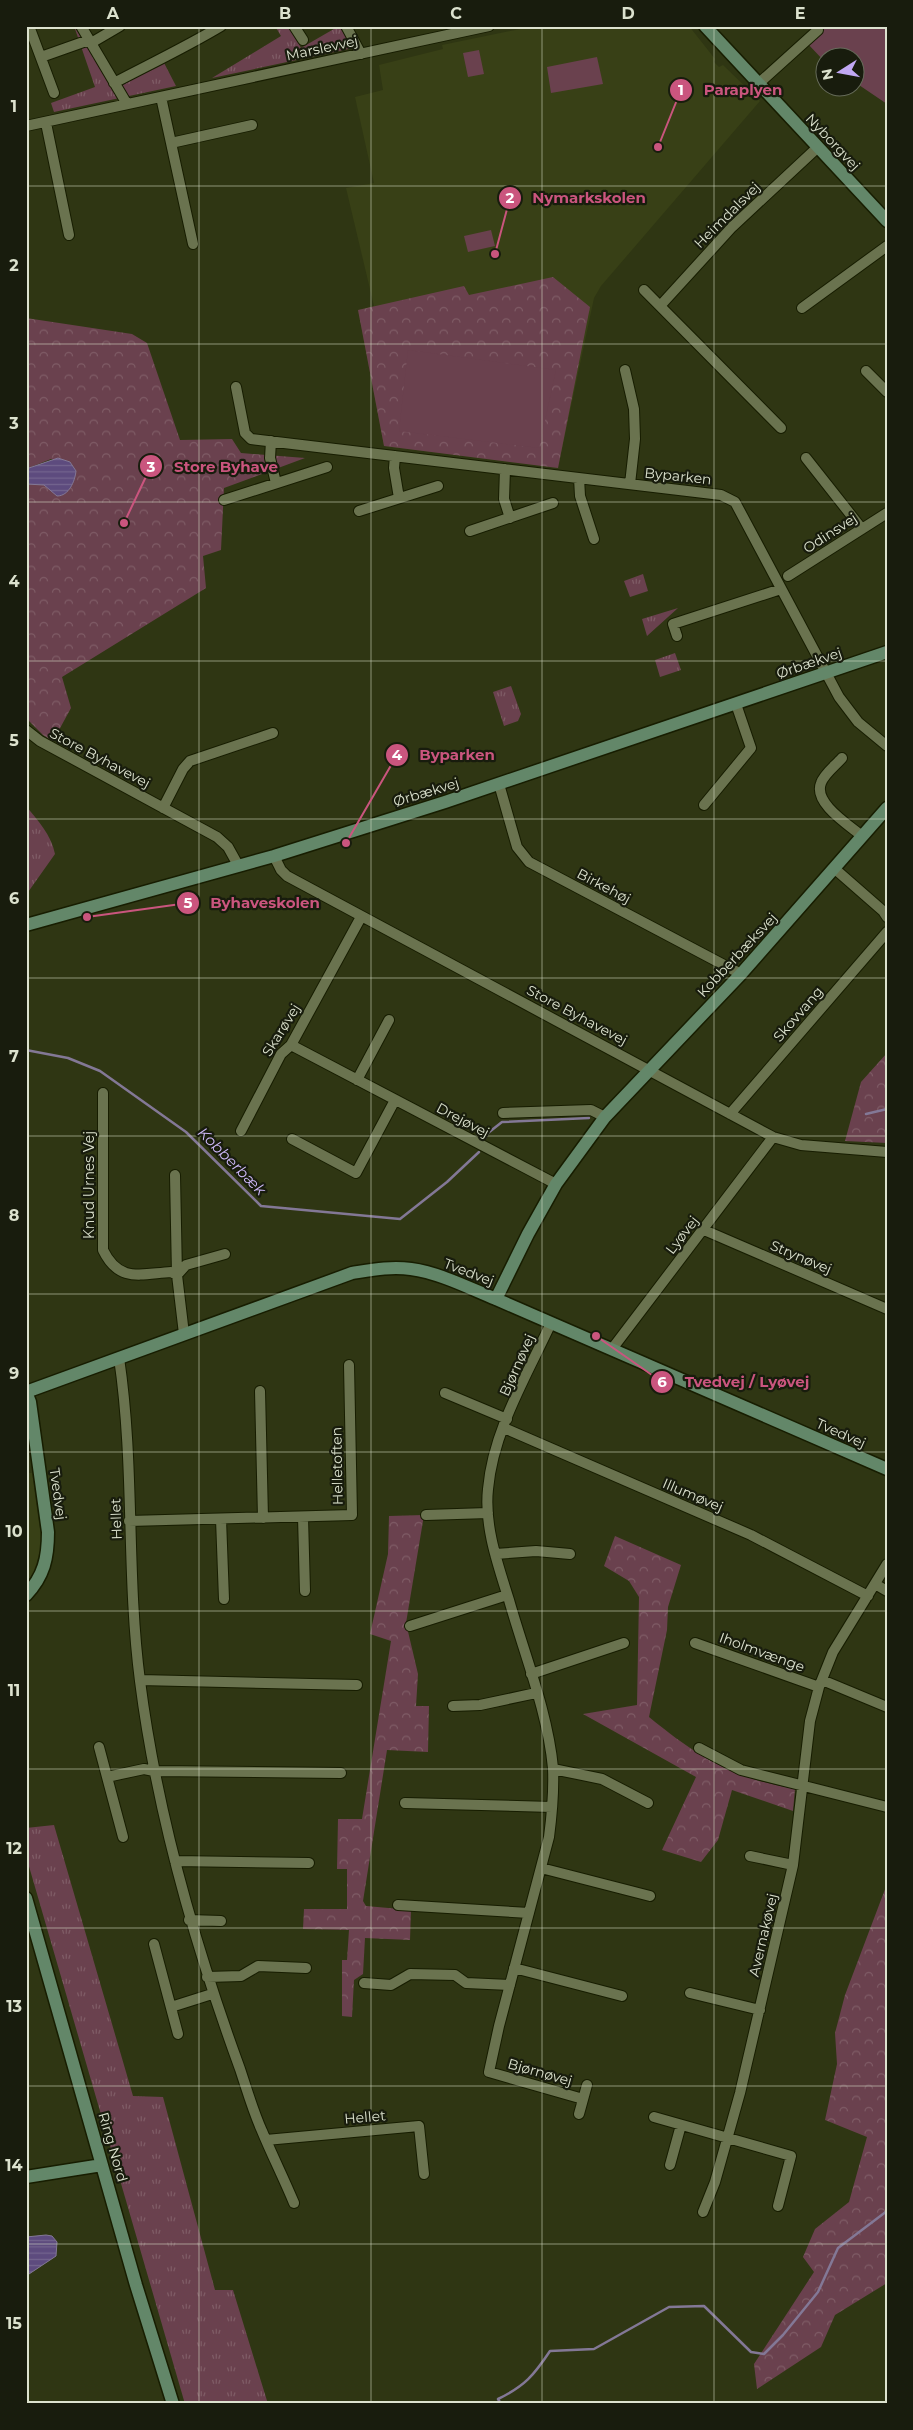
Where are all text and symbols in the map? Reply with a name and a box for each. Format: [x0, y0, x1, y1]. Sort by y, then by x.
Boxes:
text: A [106, 4, 120, 23]
text: B [279, 4, 291, 23]
text: C [450, 4, 462, 23]
text: D [621, 4, 635, 23]
text: E [795, 4, 805, 23]
street label: Marslevvej [284, 32, 360, 64]
north arrow [816, 48, 866, 98]
text: N [817, 67, 837, 82]
callout: Paraplyen [669, 75, 792, 105]
text: 1 [678, 80, 684, 99]
text: Paraplyen [704, 80, 782, 99]
text: 1 [11, 97, 17, 116]
street label: Nyborgvej [802, 110, 864, 174]
street label: Heimdalsvej [690, 178, 764, 252]
callout: Nymarkskolen [497, 183, 656, 213]
text: 2 [506, 188, 515, 207]
text: Nymarkskolen [532, 188, 646, 207]
text: 2 [9, 256, 19, 275]
text: 3 [8, 414, 19, 433]
callout: Store Byhave [139, 451, 287, 481]
text: 3 [146, 457, 156, 476]
text: Store Byhave [174, 457, 278, 476]
street label: Byparken [644, 464, 712, 488]
street label: Odinsvej [800, 509, 860, 557]
text: 4 [8, 572, 20, 591]
street label: Ørbækvej [774, 643, 844, 683]
street label: Store Byhavevej [47, 724, 153, 792]
text: 5 [9, 731, 19, 750]
callout: Byparken [385, 740, 505, 770]
text: 4 [392, 745, 403, 764]
text: Byparken [419, 745, 495, 764]
street label: Ørbækvej [391, 773, 461, 811]
street label: Birkehøj [574, 864, 634, 908]
callout: Byhaveskolen [175, 888, 330, 918]
text: 6 [9, 889, 19, 908]
text: 5 [184, 893, 193, 912]
text: Byhaveskolen [210, 893, 320, 912]
street label: Kobberbæksvej [693, 909, 781, 1001]
street label: Store Byhavevej [524, 981, 630, 1049]
street label: Skovvang [769, 983, 827, 1045]
street label: Skarøvej [258, 1000, 304, 1060]
text: 7 [9, 1047, 19, 1066]
street label: Drejøvej [433, 1099, 493, 1141]
water label: Kobberbæk [194, 1123, 271, 1200]
street label: Knud Urnes Vej [80, 1131, 98, 1239]
text: 8 [9, 1206, 19, 1225]
street label: Lyøvej [661, 1212, 703, 1258]
street label: Strynøvej [768, 1236, 834, 1278]
street label: Tvedvej [441, 1254, 497, 1290]
street label: Bjørnøvej [495, 1331, 539, 1399]
text: 9 [9, 1364, 19, 1383]
callout: Tvedvej / Lyøvej [649, 1367, 819, 1397]
text: 6 [657, 1372, 667, 1391]
text: Tvedvej / Lyøvej [685, 1372, 809, 1391]
street label: Tvedvej [813, 1414, 869, 1452]
street label: Helletoften [327, 1427, 347, 1505]
street label: Tvedvej [45, 1467, 71, 1521]
street label: Illumøvej [660, 1474, 726, 1516]
street label: Hellet [106, 1498, 126, 1540]
text: 10 [5, 1522, 23, 1541]
street label: Iholmvænge [717, 1628, 807, 1676]
text: 11 [8, 1681, 20, 1700]
text: 12 [6, 1839, 22, 1858]
street label: Avernakøvej [745, 1892, 781, 1978]
text: 13 [6, 1997, 22, 2016]
street label: Bjørnøvej [506, 2054, 574, 2090]
street label: Hellet [344, 2106, 387, 2128]
street label: Ring Nord [94, 2110, 132, 2184]
text: 14 [5, 2156, 23, 2175]
text: 15 [6, 2314, 22, 2333]

